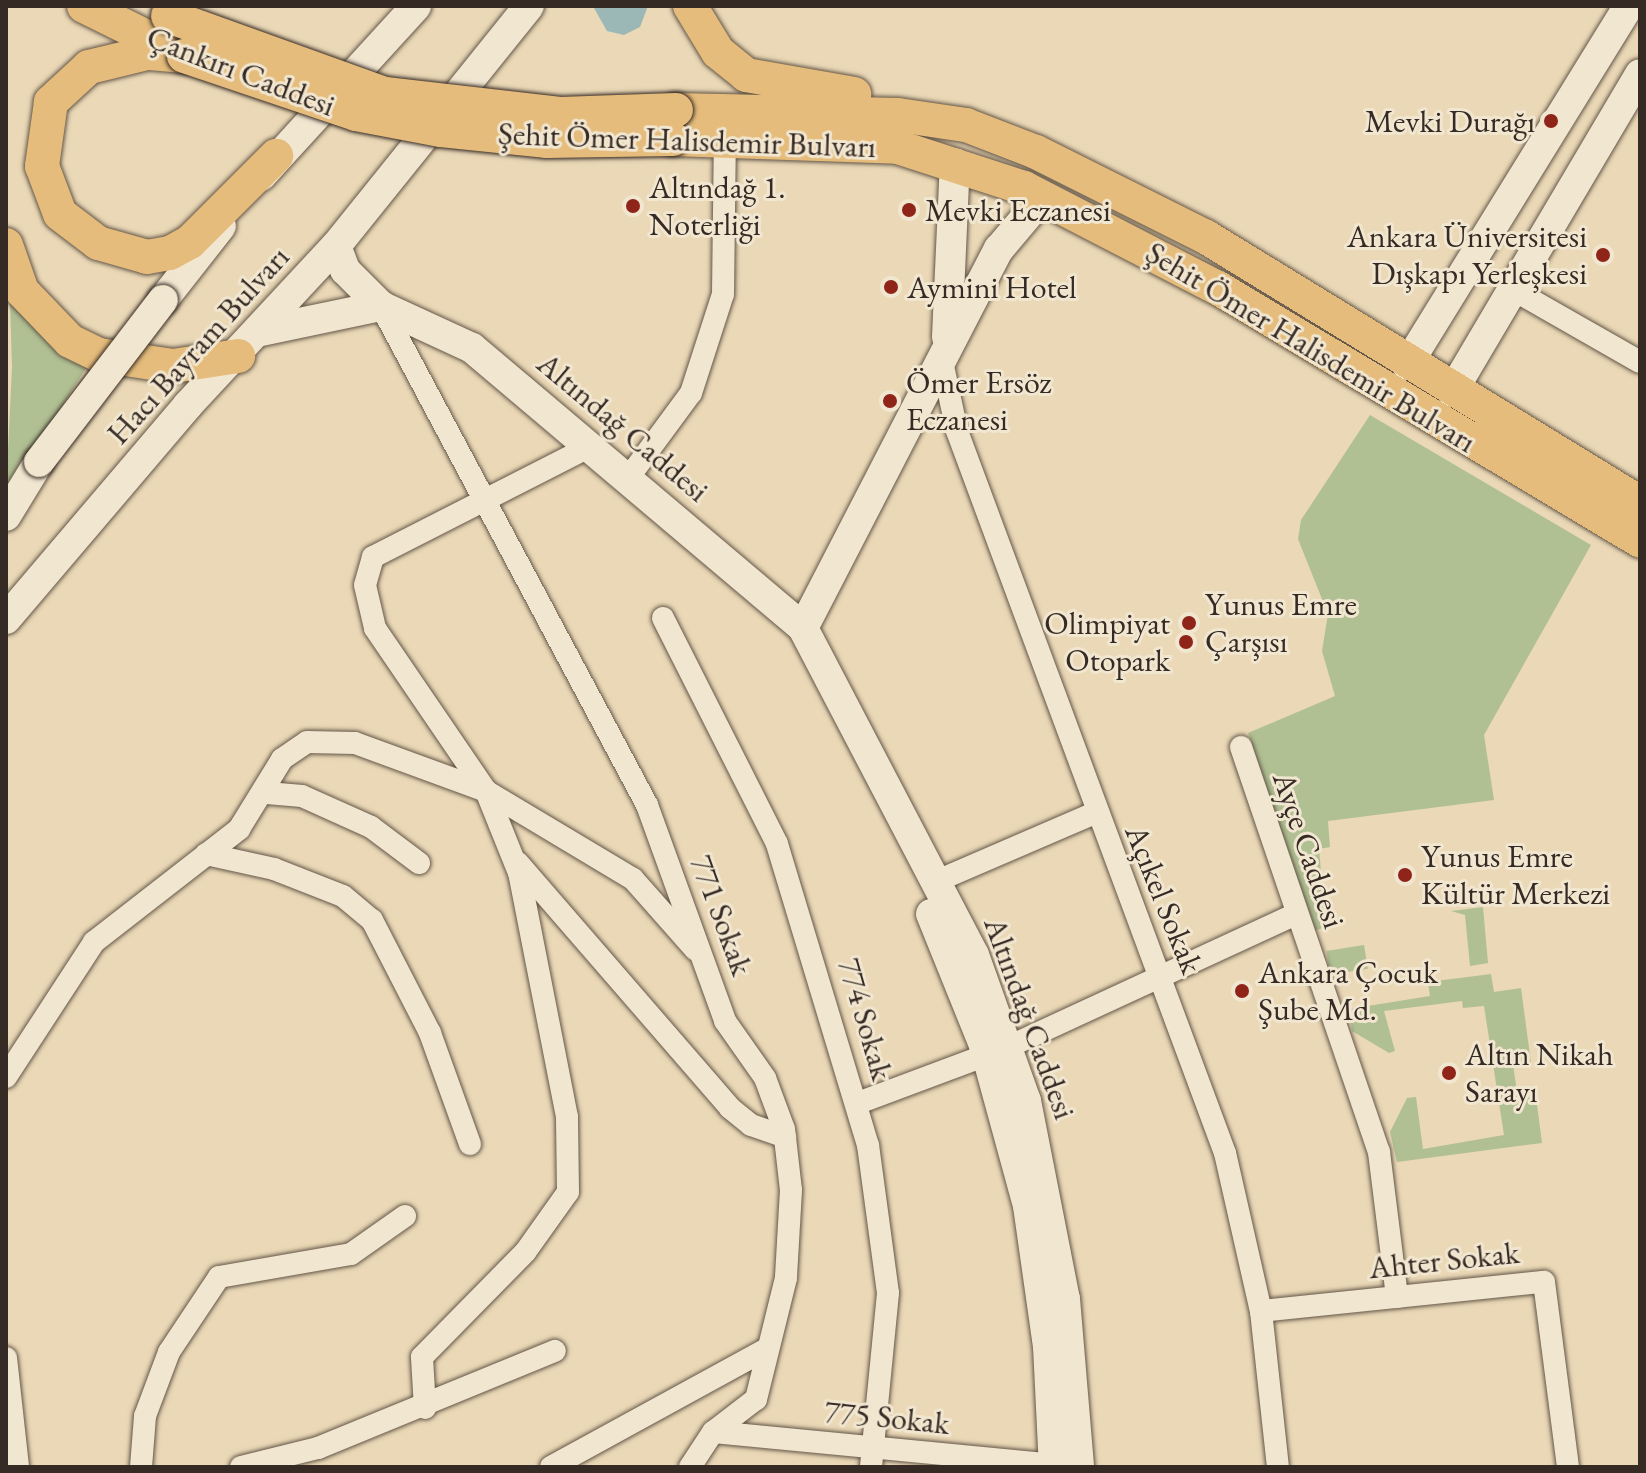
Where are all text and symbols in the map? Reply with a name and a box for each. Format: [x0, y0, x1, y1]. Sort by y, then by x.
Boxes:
street label: Çankırı Caddesi [141, 17, 341, 125]
place label: Mevki Durağı [1365, 102, 1535, 140]
marker: Mevki Durağı [1542, 112, 1560, 130]
street label: Şehit Ömer Halisdemir Bulvarı [497, 114, 877, 166]
place label: Altındağ 1. Noterliği [649, 169, 786, 244]
place label: Mevki Eczanesi [925, 191, 1111, 229]
marker: Altındağ 1. Noterliği [624, 197, 642, 215]
marker: Mevki Eczanesi [900, 201, 918, 219]
place label: Ankara Üniversitesi Dışkapı Yerleşkesi [1347, 218, 1587, 293]
street label: Şehit Ömer Halisdemir Bulvarı [1139, 233, 1483, 461]
street label: Hacı Bayram Bulvarı [99, 238, 297, 452]
marker: Ankara Üniversitesi Dışkapı Yerleşkesi [1594, 246, 1612, 264]
place label: Aymini Hotel [907, 268, 1077, 306]
marker: Aymini Hotel [882, 278, 900, 296]
street label: Altındağ Caddesi [529, 344, 717, 510]
place label: Ömer Ersöz Eczanesi [906, 364, 1051, 439]
marker: Ömer Ersöz Eczanesi [881, 392, 899, 410]
place label: Yunus Emre Çarşısı [1205, 586, 1357, 661]
place label: Olimpiyat Otopark [1044, 605, 1170, 680]
marker: Yunus Emre Çarşısı [1180, 614, 1198, 632]
marker: Olimpiyat Otopark [1177, 633, 1195, 651]
street label: Ayçe Caddesi [1264, 767, 1354, 933]
street label: Açıkel Sokak [1117, 819, 1211, 979]
place label: Yunus Emre Kültür Merkezi [1421, 838, 1610, 913]
street label: 771 Sokak [682, 849, 762, 981]
marker: Yunus Emre Kültür Merkezi [1396, 866, 1414, 884]
street label: Altındağ Caddesi [976, 912, 1084, 1124]
street label: 774 Sokak [830, 953, 902, 1085]
place label: Ankara Çocuk Şube Md. [1258, 954, 1438, 1029]
marker: Ankara Çocuk Şube Md. [1233, 982, 1251, 1000]
place label: Altın Nikah Sarayı [1465, 1036, 1613, 1111]
marker: Altın Nikah Sarayı [1440, 1064, 1458, 1082]
street label: Ahter Sokak [1367, 1233, 1521, 1287]
street label: 775 Sokak [823, 1391, 951, 1443]

